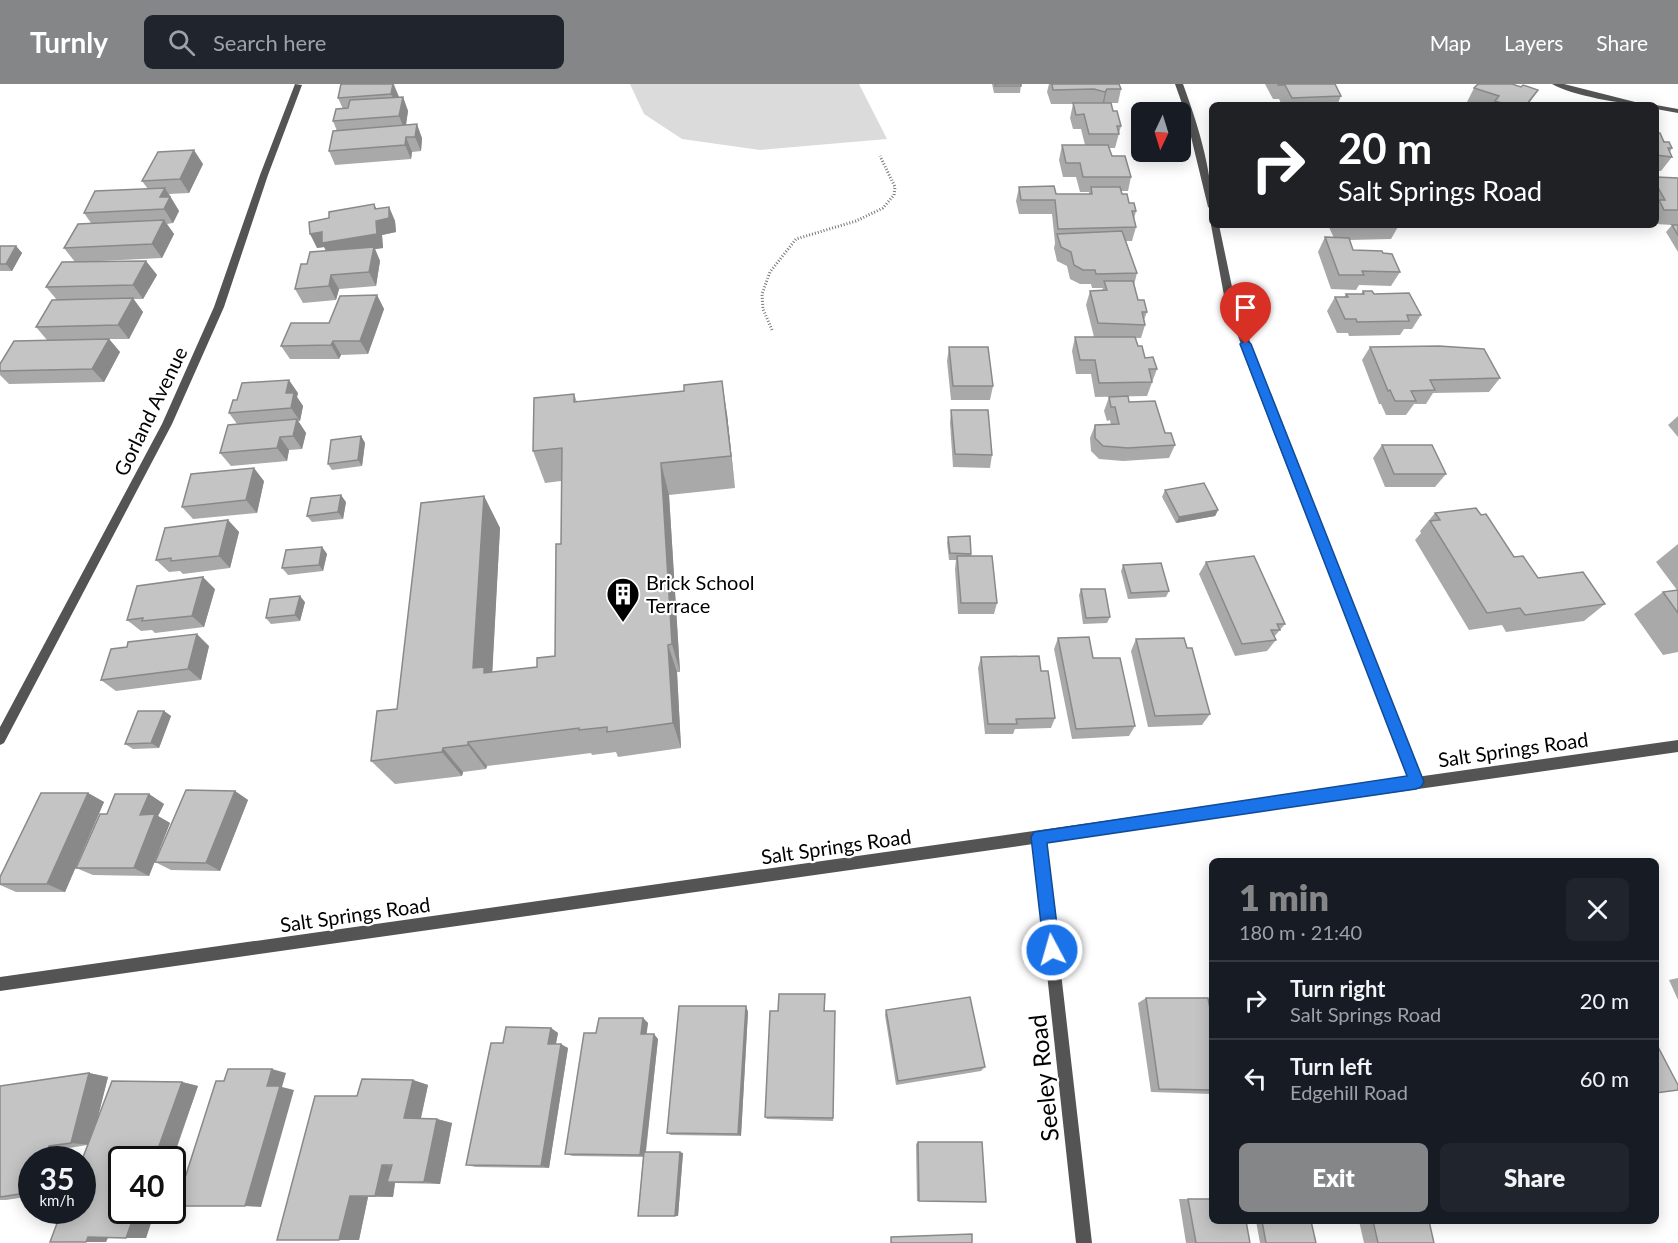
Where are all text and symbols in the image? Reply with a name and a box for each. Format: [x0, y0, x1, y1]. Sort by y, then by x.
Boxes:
search box [144, 15, 564, 69]
text: Turnly [30, 25, 108, 59]
icon: search [165, 26, 198, 59]
text: Search here [213, 29, 326, 56]
text: Map [1430, 30, 1471, 55]
text: Layers [1504, 30, 1563, 55]
text: Share [1596, 30, 1648, 55]
north arrow [1131, 102, 1191, 162]
map controls [1131, 102, 1191, 162]
text: 20 m [1338, 123, 1432, 173]
icon: right [1239, 126, 1317, 204]
text: Salt Springs Road [1338, 174, 1542, 207]
pin [1220, 282, 1271, 344]
icon: arrive [1229, 291, 1262, 324]
street label: Gorland Avenue [108, 342, 192, 480]
place label: Brick School Terrace [646, 570, 755, 617]
building icon: Brick School Terrace [605, 576, 641, 623]
street label: Salt Springs Road [1436, 727, 1590, 771]
street label: Salt Springs Road [759, 824, 913, 868]
text: 1 min [1239, 875, 1329, 919]
button: close [1566, 878, 1629, 941]
street label: Salt Springs Road [278, 892, 432, 936]
position arrow [1020, 918, 1084, 982]
text: 180 m · 21:40 [1239, 920, 1362, 944]
text: Turn right [1290, 975, 1385, 1002]
icon: right [1239, 984, 1272, 1017]
text: 20 m [1580, 987, 1629, 1014]
text: Salt Springs Road [1290, 1002, 1441, 1026]
street label: Seeley Road [1022, 1013, 1064, 1143]
text: Turn left [1290, 1053, 1372, 1080]
icon: left [1239, 1062, 1272, 1095]
text: 60 m [1580, 1065, 1629, 1092]
text: Edgehill Road [1290, 1080, 1408, 1104]
button: Exit [1239, 1143, 1428, 1212]
button: Share [1440, 1143, 1629, 1212]
speed limit sign: 40 [108, 1146, 186, 1224]
text: 35 [40, 1160, 74, 1196]
text: km/h [39, 1191, 75, 1209]

